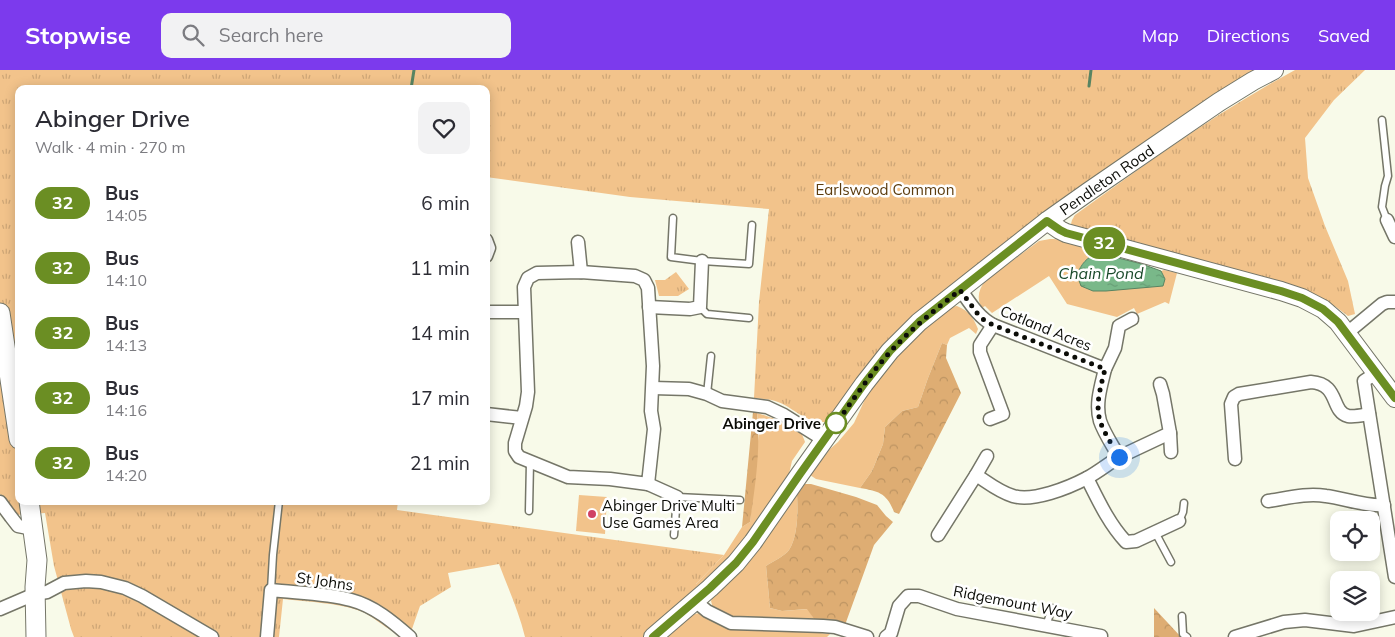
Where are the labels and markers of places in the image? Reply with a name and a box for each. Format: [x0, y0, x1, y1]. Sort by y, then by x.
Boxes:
marker: Abinger Drive [825, 412, 847, 434]
place label: Abinger Drive [722, 414, 821, 433]
place label: Abinger Drive Multi Use Games Area [602, 496, 735, 532]
marker: Abinger Drive Multi Use Games Area [586, 508, 598, 520]

